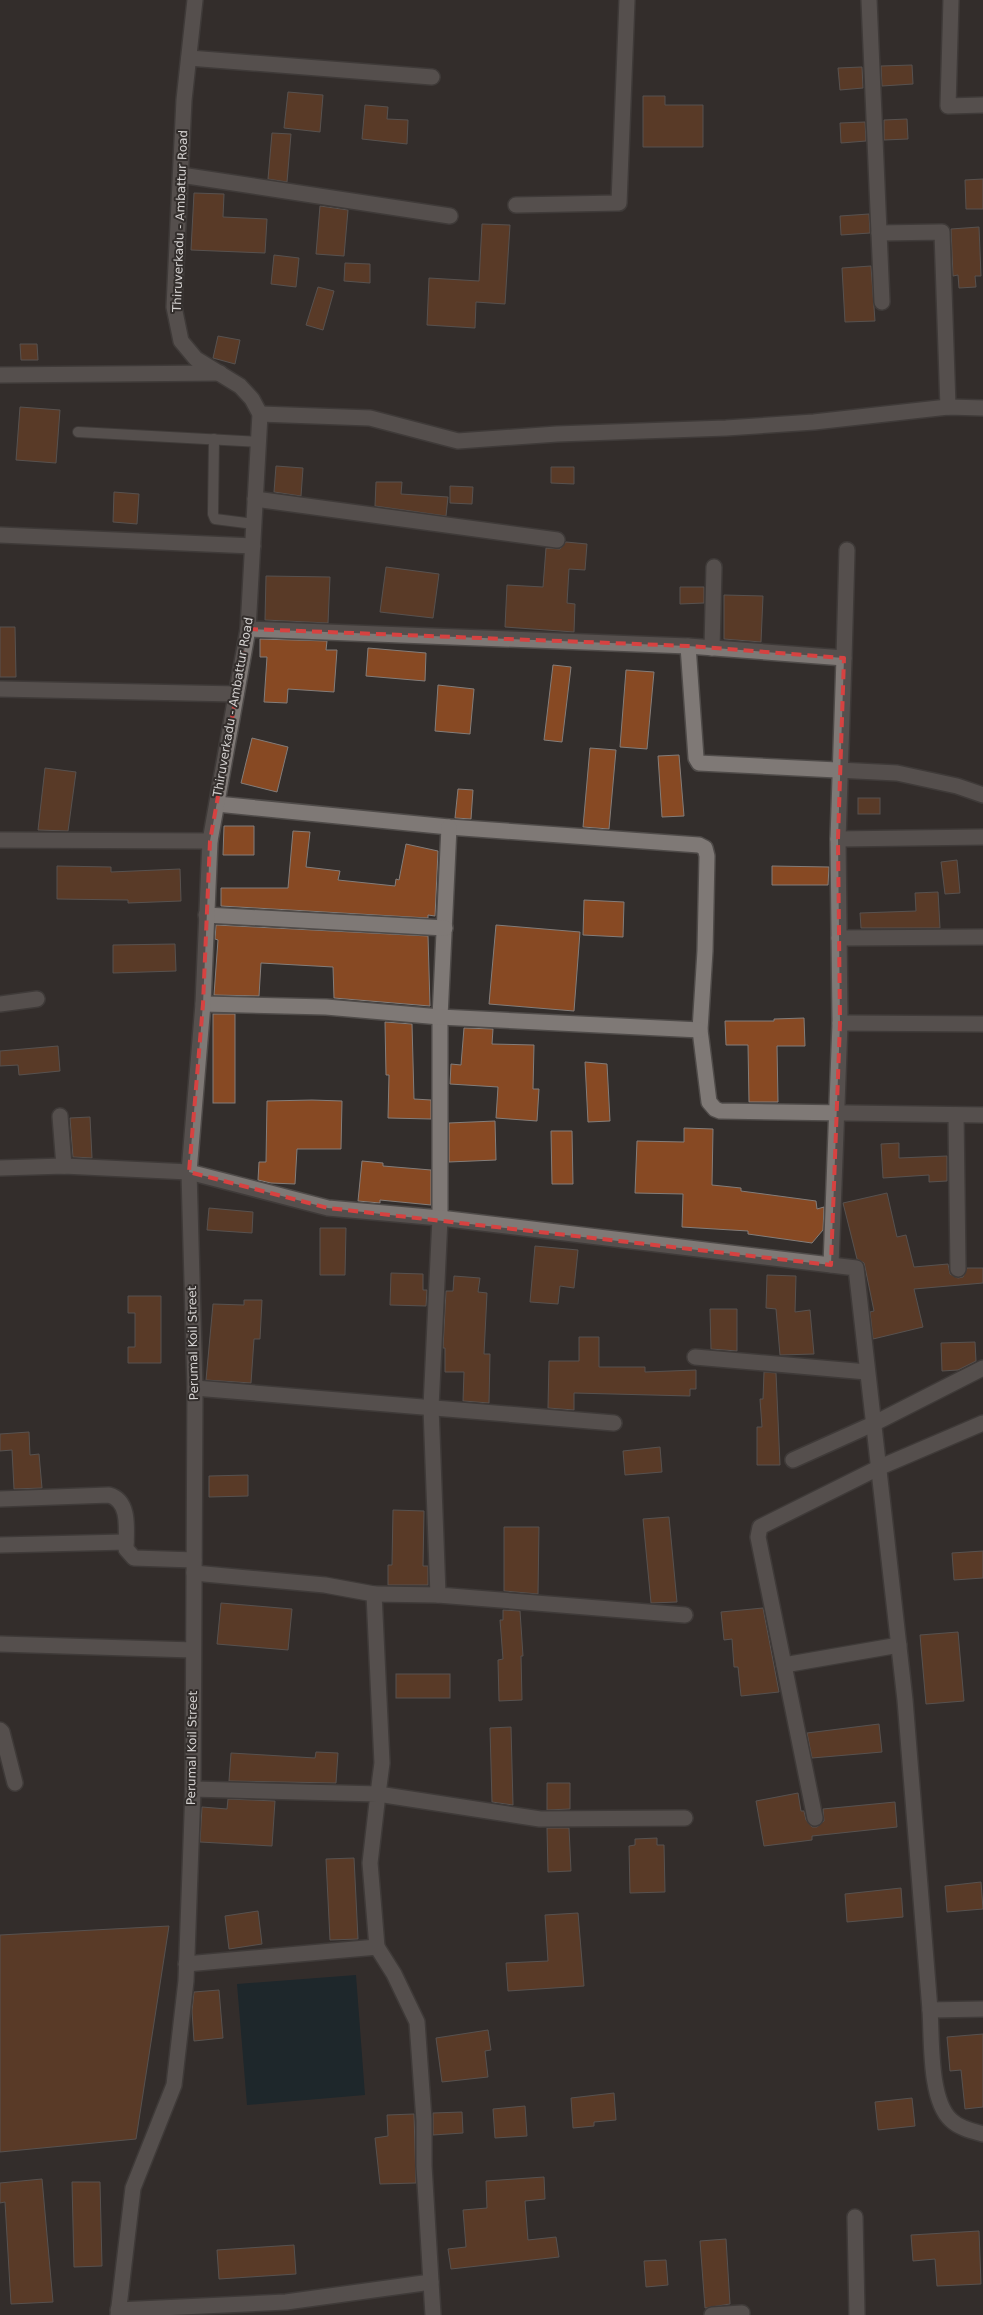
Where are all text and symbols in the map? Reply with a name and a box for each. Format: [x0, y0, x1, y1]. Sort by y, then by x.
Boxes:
street label: Thiruverkadu - Ambattur Road [170, 130, 190, 313]
street label: Thiruverkadu - Ambattur Road [210, 616, 256, 799]
street label: Perumal Koil Street [185, 1285, 201, 1400]
street label: Perumal Koil Street [184, 1690, 200, 1805]

